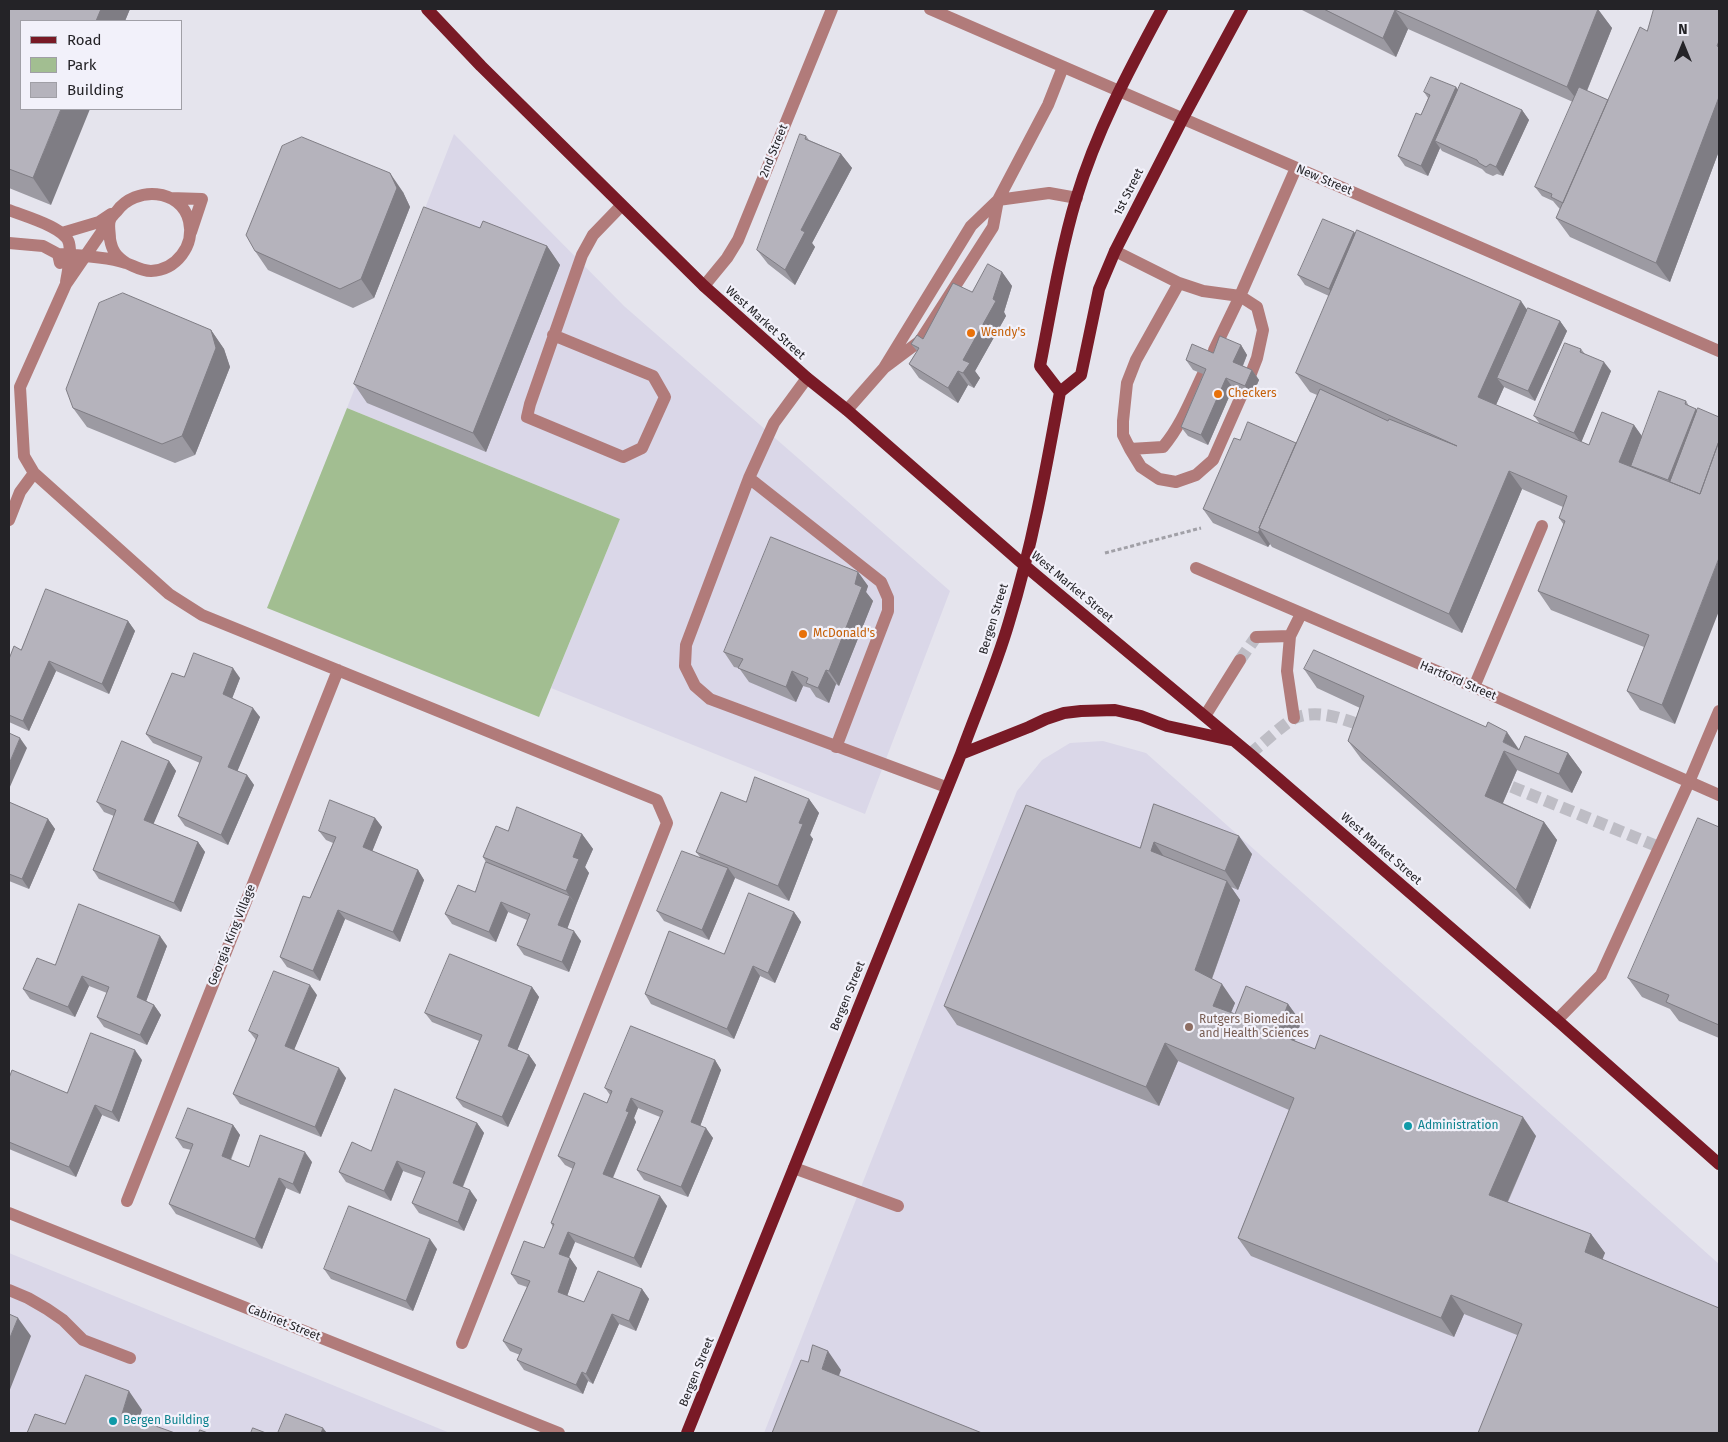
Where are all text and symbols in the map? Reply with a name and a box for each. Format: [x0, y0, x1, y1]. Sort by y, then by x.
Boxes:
legend [20, 20, 182, 110]
north arrow [1658, 20, 1708, 70]
text: N [1678, 21, 1688, 38]
text: Road [67, 31, 102, 49]
text: Park [67, 56, 97, 74]
text: Building [67, 81, 123, 99]
street label: 2nd Street [757, 122, 791, 180]
street label: New Street [1294, 162, 1354, 198]
street label: 1st Street [1111, 166, 1147, 218]
street label: West Market Street [722, 283, 808, 363]
place label: Wendy's [981, 326, 1026, 340]
marker: Wendy's [965, 327, 977, 339]
place label: Checkers [1228, 387, 1277, 401]
marker: Checkers [1212, 388, 1224, 400]
street label: West Market Street [1028, 549, 1116, 625]
street label: Bergen Street [976, 582, 1012, 656]
place label: McDonald's [813, 627, 875, 641]
marker: McDonald's [797, 628, 809, 640]
street label: Hartford Street [1418, 658, 1498, 704]
street label: West Market Street [1338, 810, 1424, 888]
street label: Georgia King Village [205, 882, 259, 988]
street label: Bergen Street [828, 959, 868, 1033]
place label: Rutgers Biomedical and Health Sciences [1199, 1013, 1309, 1041]
marker: Rutgers Biomedical and Health Sciences [1183, 1021, 1195, 1033]
place label: Administration [1418, 1119, 1499, 1133]
marker: Administration [1402, 1120, 1414, 1132]
street label: Cabinet Street [245, 1302, 323, 1344]
street label: Bergen Street [677, 1335, 717, 1409]
place label: Bergen Building [123, 1414, 209, 1428]
marker: Bergen Building [107, 1415, 119, 1427]

